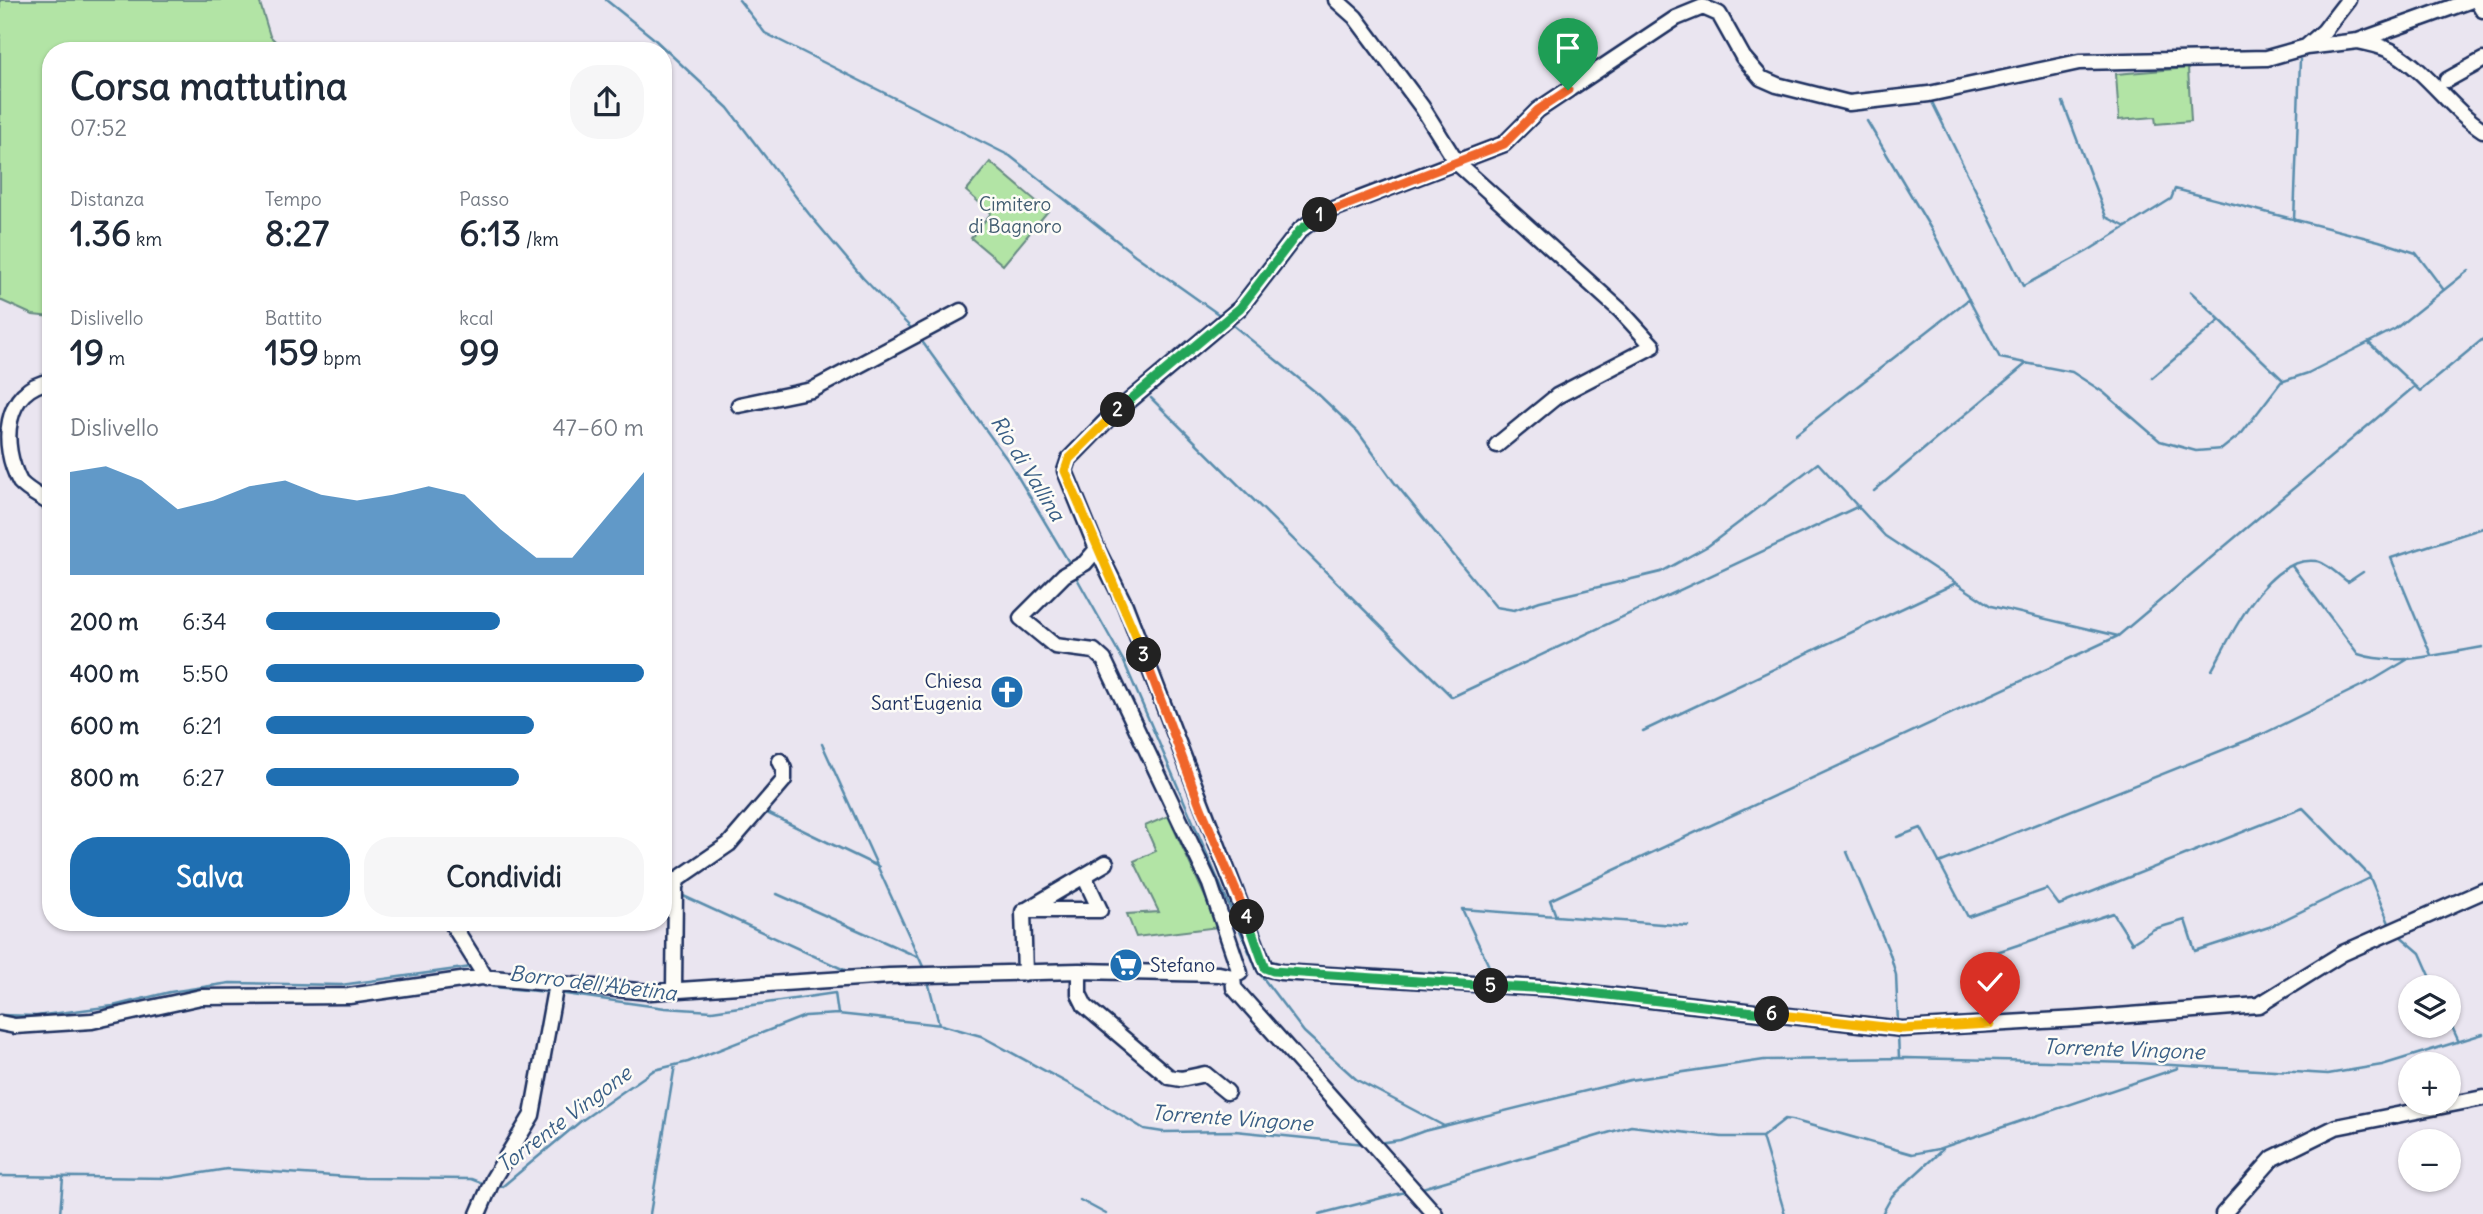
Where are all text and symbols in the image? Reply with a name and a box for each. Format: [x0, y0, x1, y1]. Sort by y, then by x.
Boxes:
pin [1538, 18, 1598, 90]
icon: arrive [1549, 29, 1587, 67]
text: Corsa mattutina [70, 63, 347, 110]
button: share [570, 65, 644, 139]
text: 07:52 [70, 113, 127, 142]
text: Distanza [70, 187, 144, 211]
text: Tempo [265, 187, 322, 211]
text: Passo [459, 187, 509, 211]
park label: Cimitero di Bagnoro [968, 192, 1062, 238]
pin: 1 [1302, 198, 1338, 232]
text: 1 [1316, 202, 1323, 226]
text: 1.36 [70, 211, 131, 255]
text: 8:27 [265, 211, 329, 255]
text: 6:13 [459, 211, 521, 255]
text: km [131, 227, 162, 251]
text: /km [521, 227, 559, 251]
text: Dislivello [70, 306, 144, 330]
text: Battito [265, 306, 322, 330]
text: kcal [459, 306, 494, 330]
text: 19 [70, 330, 104, 374]
text: 159 [265, 330, 319, 374]
text: 99 [459, 330, 500, 374]
text: m [104, 346, 125, 370]
text: bpm [319, 346, 361, 370]
pin: 2 [1100, 392, 1136, 428]
text: 2 [1112, 397, 1123, 421]
water label: Rio di Vallina [985, 410, 1072, 527]
text: Dislivello [70, 413, 159, 442]
text: 47–60 m [553, 413, 644, 442]
text: 200 m [70, 607, 139, 636]
text: 6:34 [182, 607, 227, 636]
pin: 3 [1126, 638, 1162, 672]
text: 3 [1138, 642, 1149, 666]
text: 400 m [70, 659, 139, 688]
text: 5:50 [182, 659, 229, 688]
place label: Chiesa Sant'Eugenia [871, 669, 982, 715]
church icon: Chiesa Sant'Eugenia [988, 673, 1026, 711]
text: 600 m [70, 711, 139, 740]
text: 6:21 [182, 711, 222, 740]
text: 800 m [70, 763, 139, 792]
text: 6:27 [182, 763, 224, 792]
button: Salva [70, 837, 350, 917]
button: Condividi [364, 837, 644, 917]
pin: 4 [1230, 900, 1264, 934]
text: 4 [1241, 904, 1252, 928]
supermarket icon: Stefano [1107, 946, 1145, 984]
pin [1960, 952, 2020, 1024]
place label: Stefano [1150, 953, 1215, 977]
water label: Borro dell'Abetina [508, 959, 679, 1007]
icon: check [1971, 963, 2009, 1001]
pin: 5 [1474, 968, 1508, 1004]
text: 5 [1485, 973, 1496, 997]
map controls [2398, 975, 2461, 1192]
button: layers [2398, 975, 2461, 1038]
pin: 6 [1754, 996, 1790, 1032]
text: 6 [1766, 1001, 1777, 1025]
water label: Torrente Vingone [2043, 1033, 2207, 1065]
button: + [2398, 1052, 2461, 1115]
water label: Torrente Vingone [491, 1059, 638, 1178]
water label: Torrente Vingone [1151, 1099, 1315, 1137]
button: − [2398, 1129, 2461, 1192]

